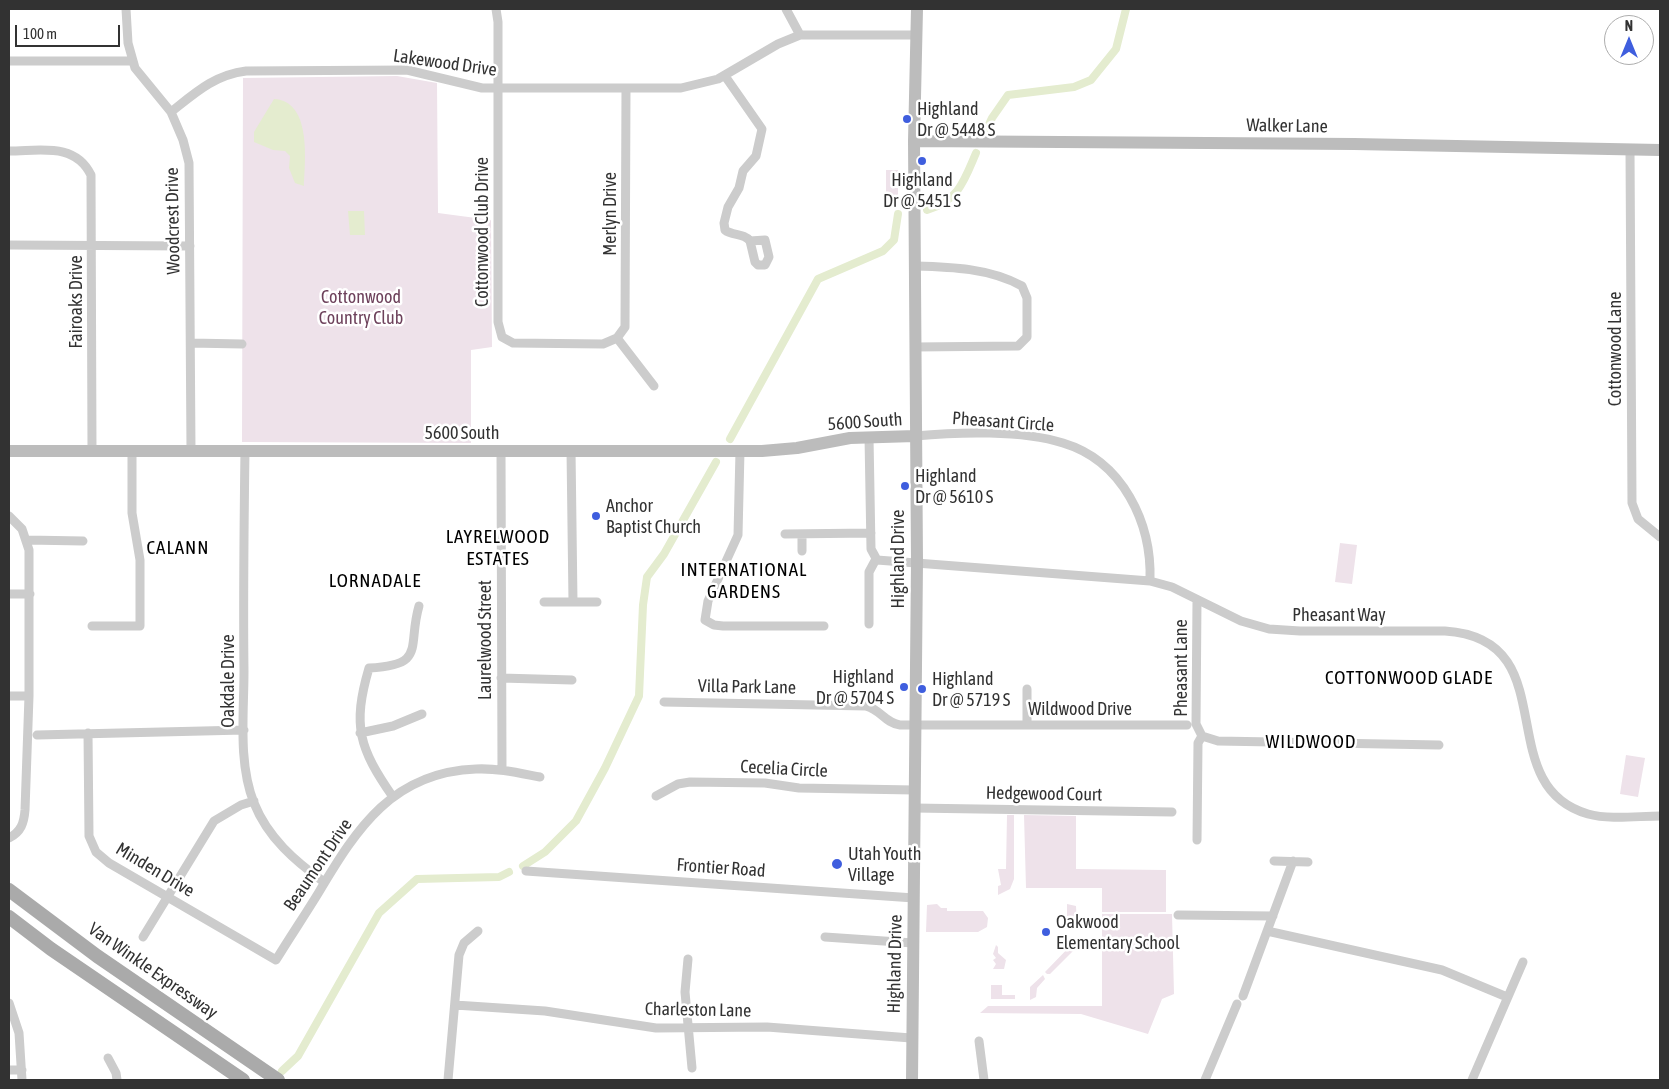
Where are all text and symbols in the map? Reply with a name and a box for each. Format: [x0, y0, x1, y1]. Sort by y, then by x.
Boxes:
scale bar [18, 15, 122, 47]
north arrow [1604, 15, 1654, 65]
text: N [1625, 18, 1633, 34]
text: 100 m [23, 25, 57, 42]
street label: Lakewood Drive [392, 45, 498, 81]
place label: Highland Dr @ 5448 S [917, 98, 995, 140]
marker: Highland Dr @ 5448 S [901, 113, 913, 125]
street label: Walker Lane [1246, 114, 1328, 138]
marker: Highland Dr @ 5451 S [916, 155, 928, 167]
street label: Cottonwood Club Drive [471, 157, 493, 307]
street label: Woodcrest Drive [161, 167, 185, 275]
place label: Highland Dr @ 5451 S [883, 169, 961, 212]
street label: Merlyn Drive [599, 172, 621, 256]
street label: Fairoaks Drive [65, 255, 87, 349]
park label: Cottonwood Country Club [319, 286, 403, 328]
street label: Cottonwood Lane [1604, 292, 1626, 406]
street label: Pheasant Circle [951, 408, 1055, 436]
street label: 5600 South [827, 409, 903, 435]
street label: 5600 South [425, 422, 499, 444]
place label: Highland Dr @ 5610 S [915, 465, 993, 508]
marker: Highland Dr @ 5610 S [899, 480, 911, 492]
place label: Anchor Baptist Church [606, 495, 701, 538]
marker: Anchor Baptist Church [590, 510, 602, 522]
street label: Highland Drive [887, 510, 909, 608]
district label: LAYRELWOOD ESTATES [445, 526, 551, 570]
district label: CALANN [146, 537, 210, 559]
district label: INTERNATIONAL GARDENS [679, 559, 809, 603]
district label: LORNADALE [328, 570, 422, 592]
street label: Laurelwood Street [474, 580, 496, 700]
street label: Pheasant Way [1292, 604, 1386, 626]
street label: Pheasant Lane [1170, 619, 1192, 717]
street label: Oakdale Drive [217, 634, 239, 728]
place label: Highland Dr @ 5704 S [816, 666, 894, 709]
district label: COTTONWOOD GLADE [1323, 667, 1495, 689]
place label: Highland Dr @ 5719 S [932, 668, 1010, 711]
street label: Villa Park Lane [698, 675, 796, 699]
marker: Highland Dr @ 5704 S [898, 681, 910, 693]
marker: Highland Dr @ 5719 S [916, 683, 928, 695]
street label: Wildwood Drive [1028, 698, 1132, 720]
district label: WILDWOOD [1265, 731, 1357, 753]
street label: Cecelia Circle [740, 756, 828, 782]
street label: Hedgewood Court [986, 782, 1102, 806]
street label: Beaumont Drive [279, 815, 357, 915]
street label: Minden Drive [112, 838, 198, 902]
place label: Utah Youth Village [848, 843, 921, 886]
street label: Frontier Road [676, 854, 766, 882]
marker: Utah Youth Village [830, 857, 844, 871]
place label: Oakwood Elementary School [1056, 911, 1180, 954]
street label: Highland Drive [883, 914, 907, 1014]
street label: Van Winkle Expressway [84, 918, 222, 1024]
marker: Oakwood Elementary School [1040, 926, 1052, 938]
street label: Charleston Lane [645, 998, 751, 1022]

